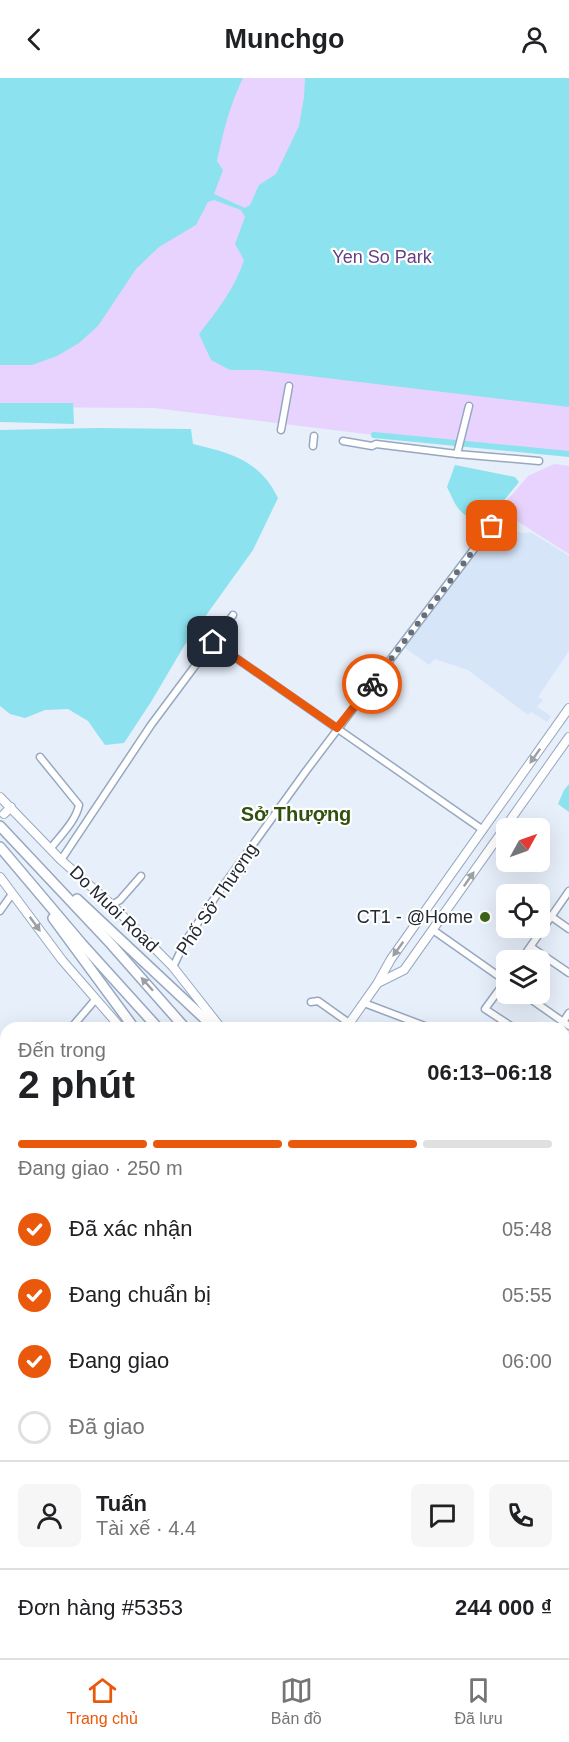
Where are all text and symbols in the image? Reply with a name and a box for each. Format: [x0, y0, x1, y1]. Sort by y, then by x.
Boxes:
icon: back [18, 23, 51, 56]
icon: person [518, 23, 551, 56]
text: Munchgo [225, 24, 344, 54]
park label: Yen So Park [332, 247, 433, 267]
pin [466, 500, 517, 551]
icon: bag [475, 509, 508, 542]
pin [187, 616, 238, 667]
icon: home [196, 625, 229, 658]
courier [342, 654, 402, 714]
icon: bike [356, 668, 389, 701]
one-way arrow [529, 747, 541, 763]
district label: Sở Thượng [241, 803, 351, 825]
north arrow [496, 818, 550, 872]
map controls [496, 818, 550, 1004]
street label: Phố Sở Thượng [172, 839, 262, 959]
street label: Do Muoi Road [66, 862, 162, 956]
one-way arrow [463, 871, 475, 887]
button: locate [496, 884, 550, 938]
place label: CT1 - @Home [357, 907, 473, 927]
marker: CT1 - @Home [478, 910, 492, 924]
one-way arrow [29, 916, 41, 932]
one-way arrow [393, 942, 405, 957]
button: layers [496, 950, 550, 1004]
one-way arrow [141, 977, 154, 992]
text: Đến trong [18, 1039, 106, 1061]
text: 06:13–06:18 [427, 1060, 552, 1085]
text: 2 phút [18, 1063, 135, 1106]
text: Đang giao · 250 m [18, 1157, 183, 1179]
icon: check [18, 1213, 51, 1246]
text: Đã xác nhận [69, 1216, 193, 1241]
text: 05:48 [502, 1218, 552, 1240]
icon: check [18, 1279, 51, 1312]
text: Đang chuẩn bị [69, 1282, 211, 1307]
text: 05:55 [502, 1284, 552, 1306]
icon: check [18, 1345, 51, 1378]
text: Đang giao [69, 1348, 169, 1373]
text: 06:00 [502, 1350, 552, 1372]
text: Đã giao [69, 1414, 145, 1439]
button: person [18, 1484, 81, 1547]
button: chat [411, 1484, 474, 1547]
button: phone [489, 1484, 552, 1547]
text: Tuấn [96, 1491, 147, 1516]
text: Tài xế · 4.4 [96, 1517, 196, 1539]
text: Đơn hàng #5353 [18, 1595, 183, 1620]
text: 244 000 ₫ [455, 1595, 552, 1620]
tab: Trang chủ [66, 1674, 138, 1728]
tab: Bản đồ [271, 1674, 322, 1728]
tab: Đã lưu [454, 1674, 503, 1728]

